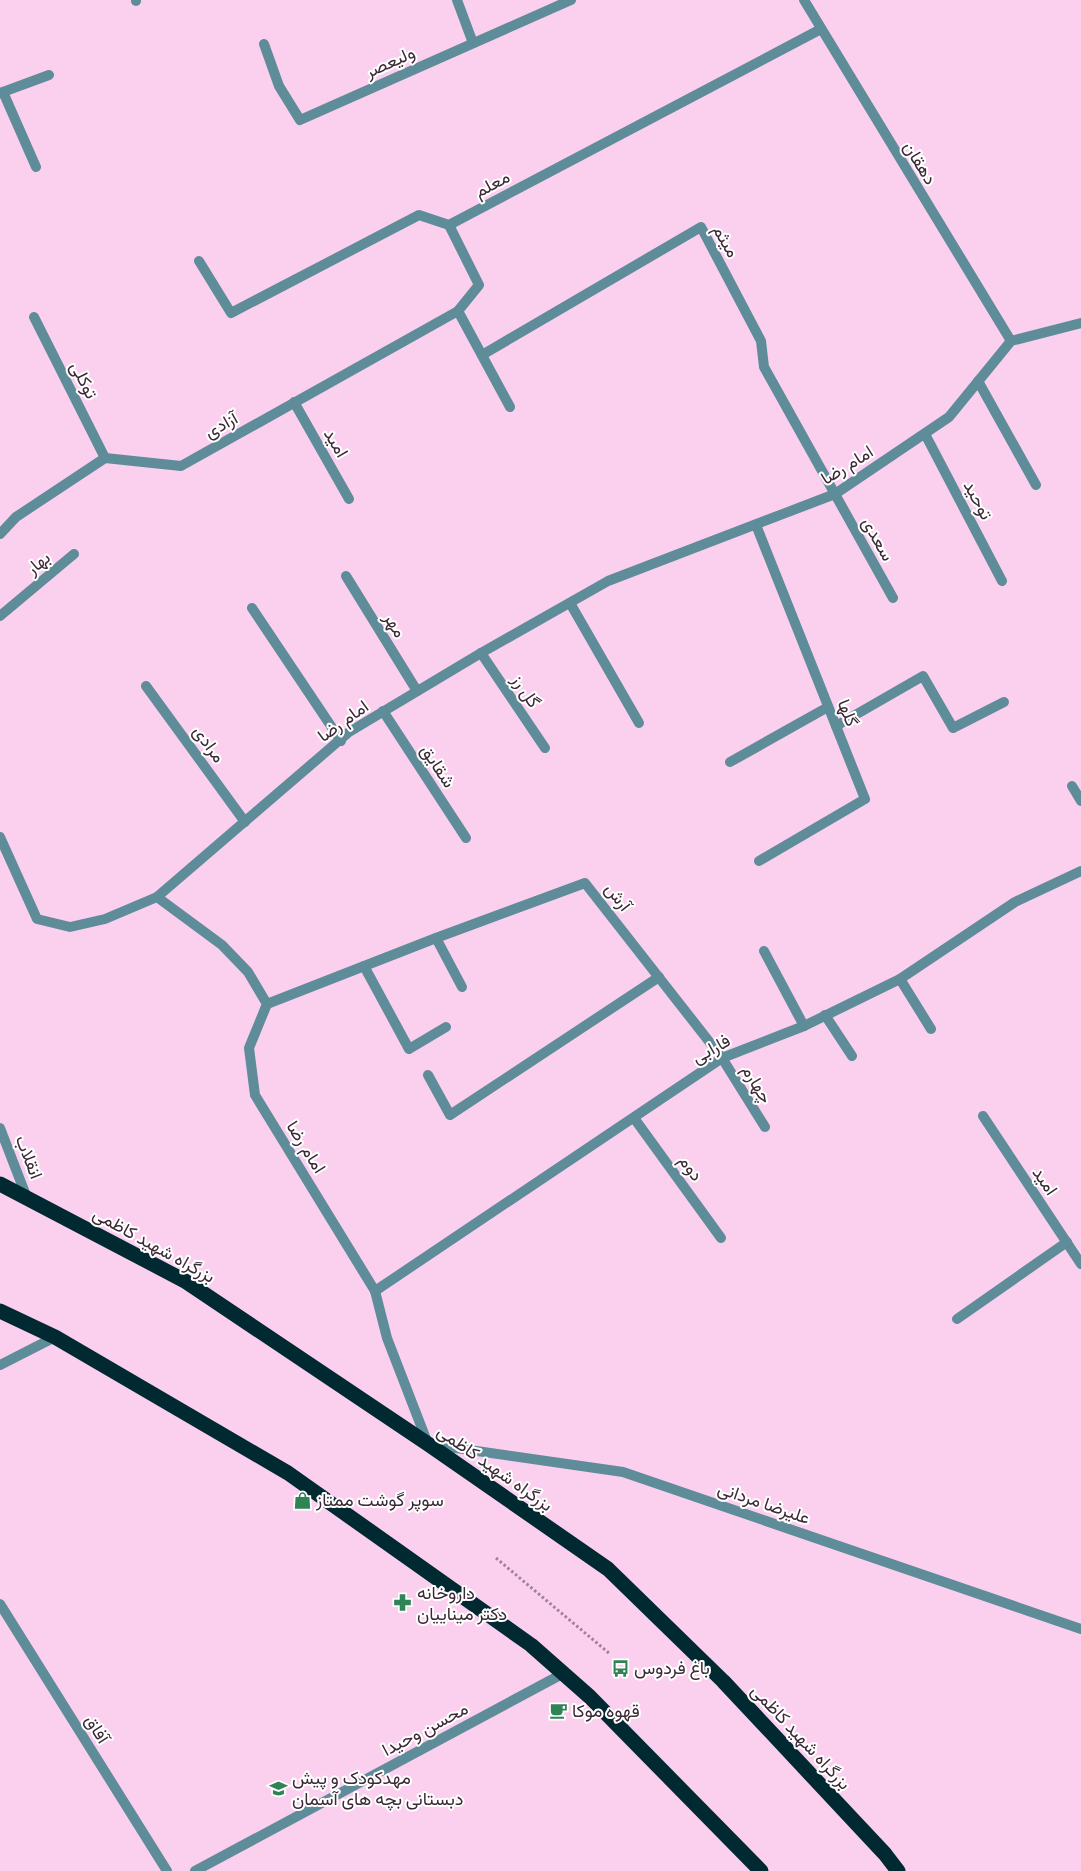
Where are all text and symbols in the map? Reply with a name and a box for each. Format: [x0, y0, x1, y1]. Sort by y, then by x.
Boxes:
street label: ولیعصر [360, 40, 418, 83]
street label: دهقان [898, 137, 942, 189]
street label: معلم [470, 165, 514, 203]
street label: میثم [707, 220, 745, 262]
street label: توکلی [65, 357, 104, 402]
street label: آزادی [200, 405, 243, 443]
street label: امید [319, 424, 354, 461]
street label: امام رضا [816, 440, 878, 490]
street label: توحید [959, 476, 998, 524]
street label: سعدی [857, 513, 900, 565]
street label: بهار [20, 546, 55, 580]
street label: مهر [378, 607, 412, 642]
street label: گل رز [506, 669, 546, 712]
street label: امام رضا [313, 694, 373, 748]
street label: گلها [833, 696, 864, 730]
street label: مرادی [188, 720, 231, 767]
street label: شقایق [416, 740, 461, 792]
street label: آرش [600, 878, 638, 917]
street label: فارابی [687, 1029, 734, 1068]
street label: چهارم [736, 1060, 778, 1108]
street label: امام رضا [281, 1116, 331, 1178]
street label: انقلاب [11, 1132, 48, 1182]
street label: دوم [673, 1150, 709, 1186]
street label: امید [1028, 1162, 1063, 1200]
street label: بزرگراه شهید کاظمی [89, 1201, 219, 1288]
street label: بزرگراه شهید کاظمی [433, 1419, 558, 1516]
street label: علیرضا مردانی [715, 1476, 813, 1529]
place label: سوپر گوشت ممتاز [315, 1488, 444, 1512]
shop icon: سوپر گوشت ممتاز [292, 1490, 312, 1510]
place label: داروخانه دکتر میناییان [417, 1581, 507, 1625]
pharmacy icon: داروخانه دکتر میناییان [393, 1593, 413, 1613]
place label: باغ فردوس [634, 1656, 710, 1680]
bus stop icon: باغ فردوس [610, 1658, 630, 1678]
street label: بزرگراه شهید کاظمی [746, 1679, 856, 1794]
street label: محسن وحیدا [378, 1696, 472, 1761]
place label: قهوه موکا [572, 1699, 640, 1722]
cafe icon: قهوه موکا [548, 1701, 568, 1721]
street label: آفاق [80, 1710, 116, 1749]
place label: مهدکودک و پیش دبستانی بچه های آسمان [292, 1766, 463, 1811]
school or university icon: مهدکودک و پیش دبستانی بچه های آسمان [268, 1778, 288, 1798]

